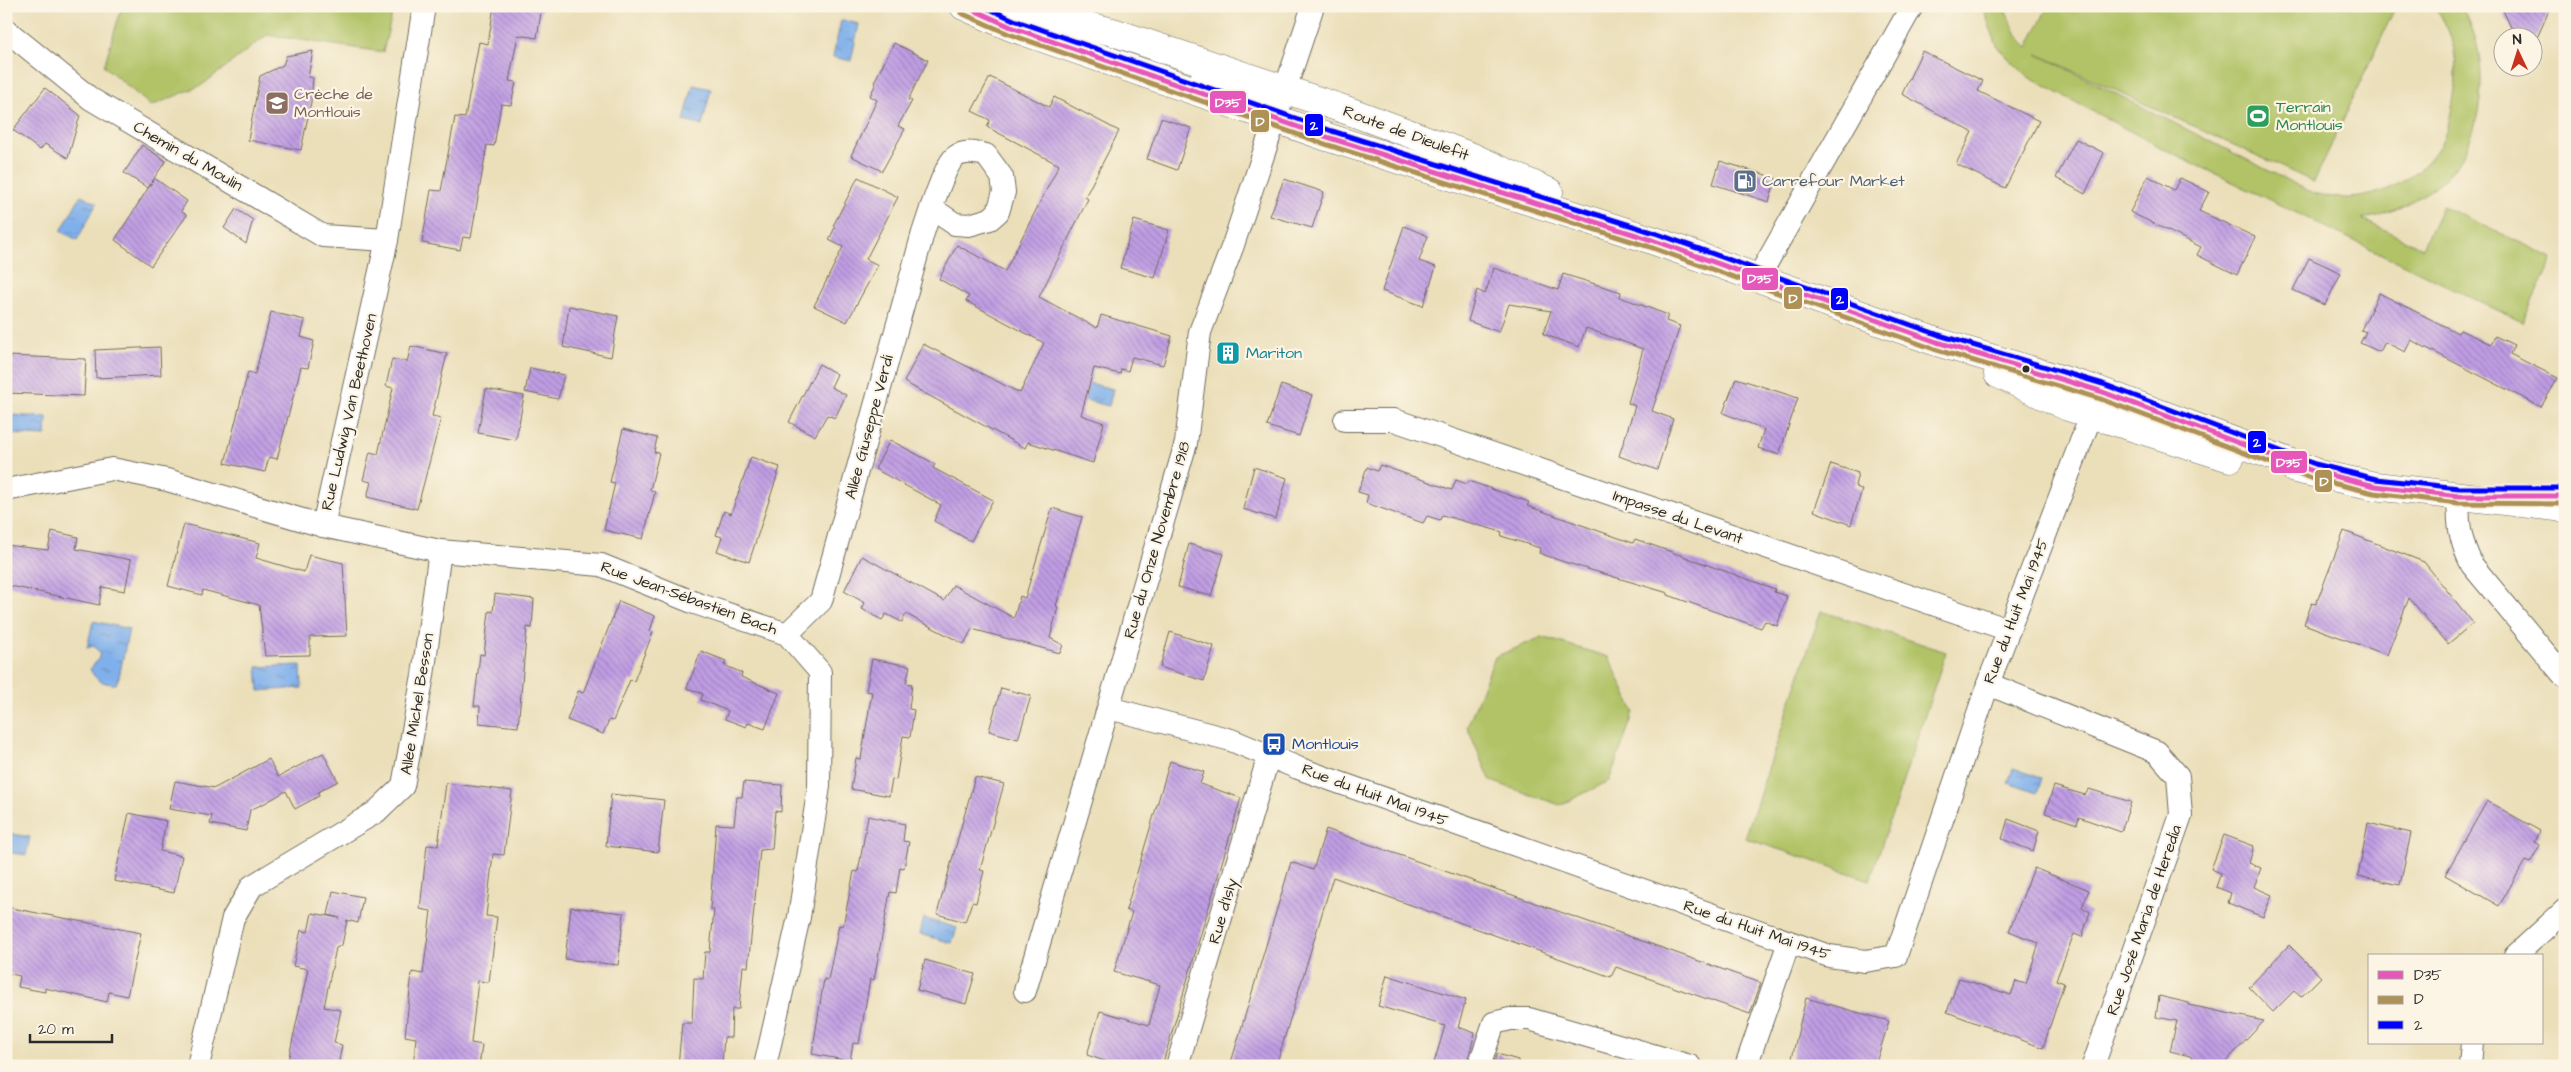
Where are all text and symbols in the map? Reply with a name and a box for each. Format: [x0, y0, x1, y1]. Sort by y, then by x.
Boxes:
north arrow [2494, 28, 2544, 78]
text: N [2512, 30, 2522, 50]
place label: Crèche de Montlouis [294, 83, 373, 123]
school or university icon: Crèche de Montlouis [264, 90, 290, 116]
line badge: D35 [1209, 90, 1247, 114]
text: D35 [1215, 93, 1242, 113]
place label: Terrain Montlouis [2276, 96, 2343, 136]
street label: Route de Dieulefit [1340, 100, 1473, 166]
sports icon: Terrain Montlouis [2245, 103, 2271, 129]
line badge: D [1250, 109, 1270, 133]
text: D [1255, 112, 1265, 132]
line badge: 2 [1304, 113, 1324, 137]
street label: Chemin du Moulin [129, 116, 247, 196]
text: 2 [1309, 116, 1319, 136]
fuel station icon: Carrefour Market [1732, 168, 1758, 194]
place label: Carrefour Market [1762, 170, 1905, 192]
line badge: D35 [1741, 267, 1779, 291]
text: D35 [1747, 269, 1774, 289]
line badge: D [1783, 286, 1803, 310]
line badge: 2 [1830, 287, 1849, 311]
text: D [1788, 289, 1798, 309]
text: 2 [1835, 290, 1845, 310]
street label: Rue Ludwig Van Beethoven [316, 311, 383, 513]
building icon: Mariton [1215, 340, 1241, 366]
place label: Mariton [1246, 342, 1302, 364]
street label: Allée Giuseppe Verdi [839, 352, 899, 501]
unlabelled marker [2021, 364, 2031, 374]
line badge: 2 [2247, 430, 2267, 454]
text: 2 [2252, 433, 2262, 453]
street label: Rue du Onze Novembre 1918 [1118, 439, 1196, 641]
line badge: D35 [2270, 450, 2308, 474]
text: D35 [2276, 453, 2303, 473]
line badge: D [2314, 469, 2333, 493]
text: D [2319, 472, 2329, 492]
street label: Impasse du Levant [1610, 484, 1747, 550]
street label: Rue du Huit Mai 1945 [1978, 535, 2054, 687]
street label: Rue Jean-Sébastien Bach [598, 556, 780, 640]
street label: Allée Michel Besson [395, 631, 439, 777]
bus stop icon: Montlouis [1261, 731, 1287, 757]
place label: Montlouis [1292, 733, 1359, 755]
street label: Rue du Huit Mai 1945 [1299, 758, 1452, 832]
street label: Rue José Maria de Heredia [2101, 822, 2187, 1018]
street label: Rue d'Isly [1203, 875, 1244, 947]
street label: Rue du Huit Mai 1945 [1681, 895, 1834, 966]
legend [2368, 954, 2544, 1044]
text: D35 [2414, 965, 2442, 986]
text: D [2414, 989, 2424, 1010]
scale bar [30, 1012, 112, 1044]
text: 2 [2414, 1015, 2423, 1036]
text: 20 m [38, 1019, 74, 1040]

